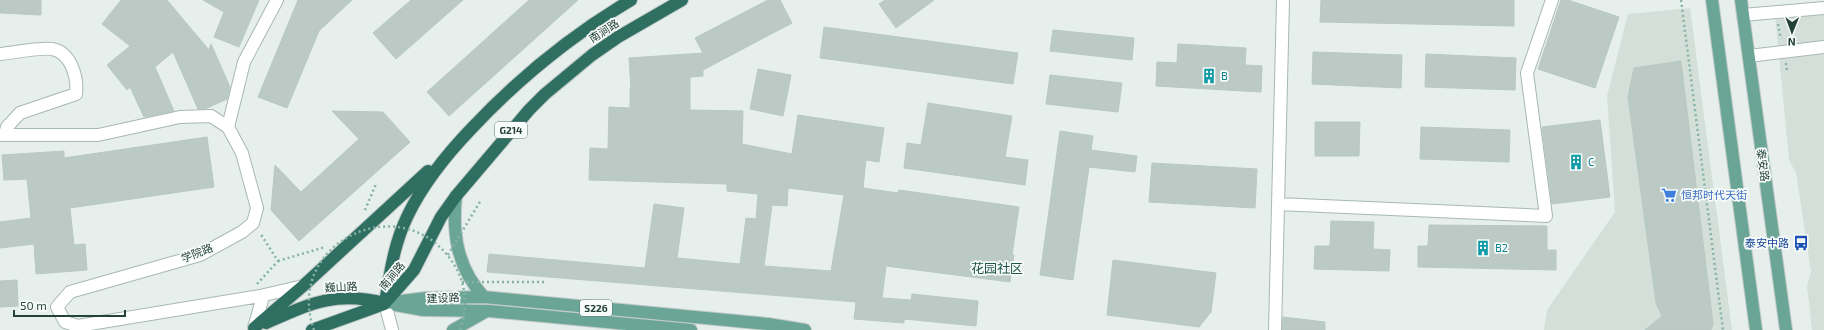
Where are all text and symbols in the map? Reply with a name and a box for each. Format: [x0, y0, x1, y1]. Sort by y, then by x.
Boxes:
north arrow [1772, 12, 1812, 52]
street label: 南涧路 [586, 16, 621, 45]
text: N [1788, 36, 1796, 49]
building icon: B [1200, 67, 1218, 85]
place label: B [1221, 69, 1228, 82]
road number: G214 [495, 122, 527, 138]
street label: 泰安路 [1755, 148, 1772, 182]
building icon: C [1567, 153, 1585, 171]
place label: C [1588, 155, 1594, 168]
supermarket icon: 恒邦时代天街 [1660, 186, 1678, 204]
place label: 恒邦时代天街 [1681, 188, 1747, 201]
bus stop icon: 泰安中路 [1792, 234, 1810, 252]
place label: 泰安中路 [1745, 236, 1789, 249]
building icon: B2 [1474, 239, 1492, 257]
street label: 学院路 [179, 241, 215, 265]
place label: B2 [1495, 241, 1508, 254]
street label: 南涧路 [376, 259, 407, 292]
district label: 花园社区 [971, 260, 1023, 276]
street label: 巍山路 [324, 279, 358, 294]
street label: 建设路 [426, 290, 460, 305]
scale bar [14, 292, 125, 318]
text: 50 m [20, 298, 47, 312]
road number: S226 [580, 300, 612, 316]

